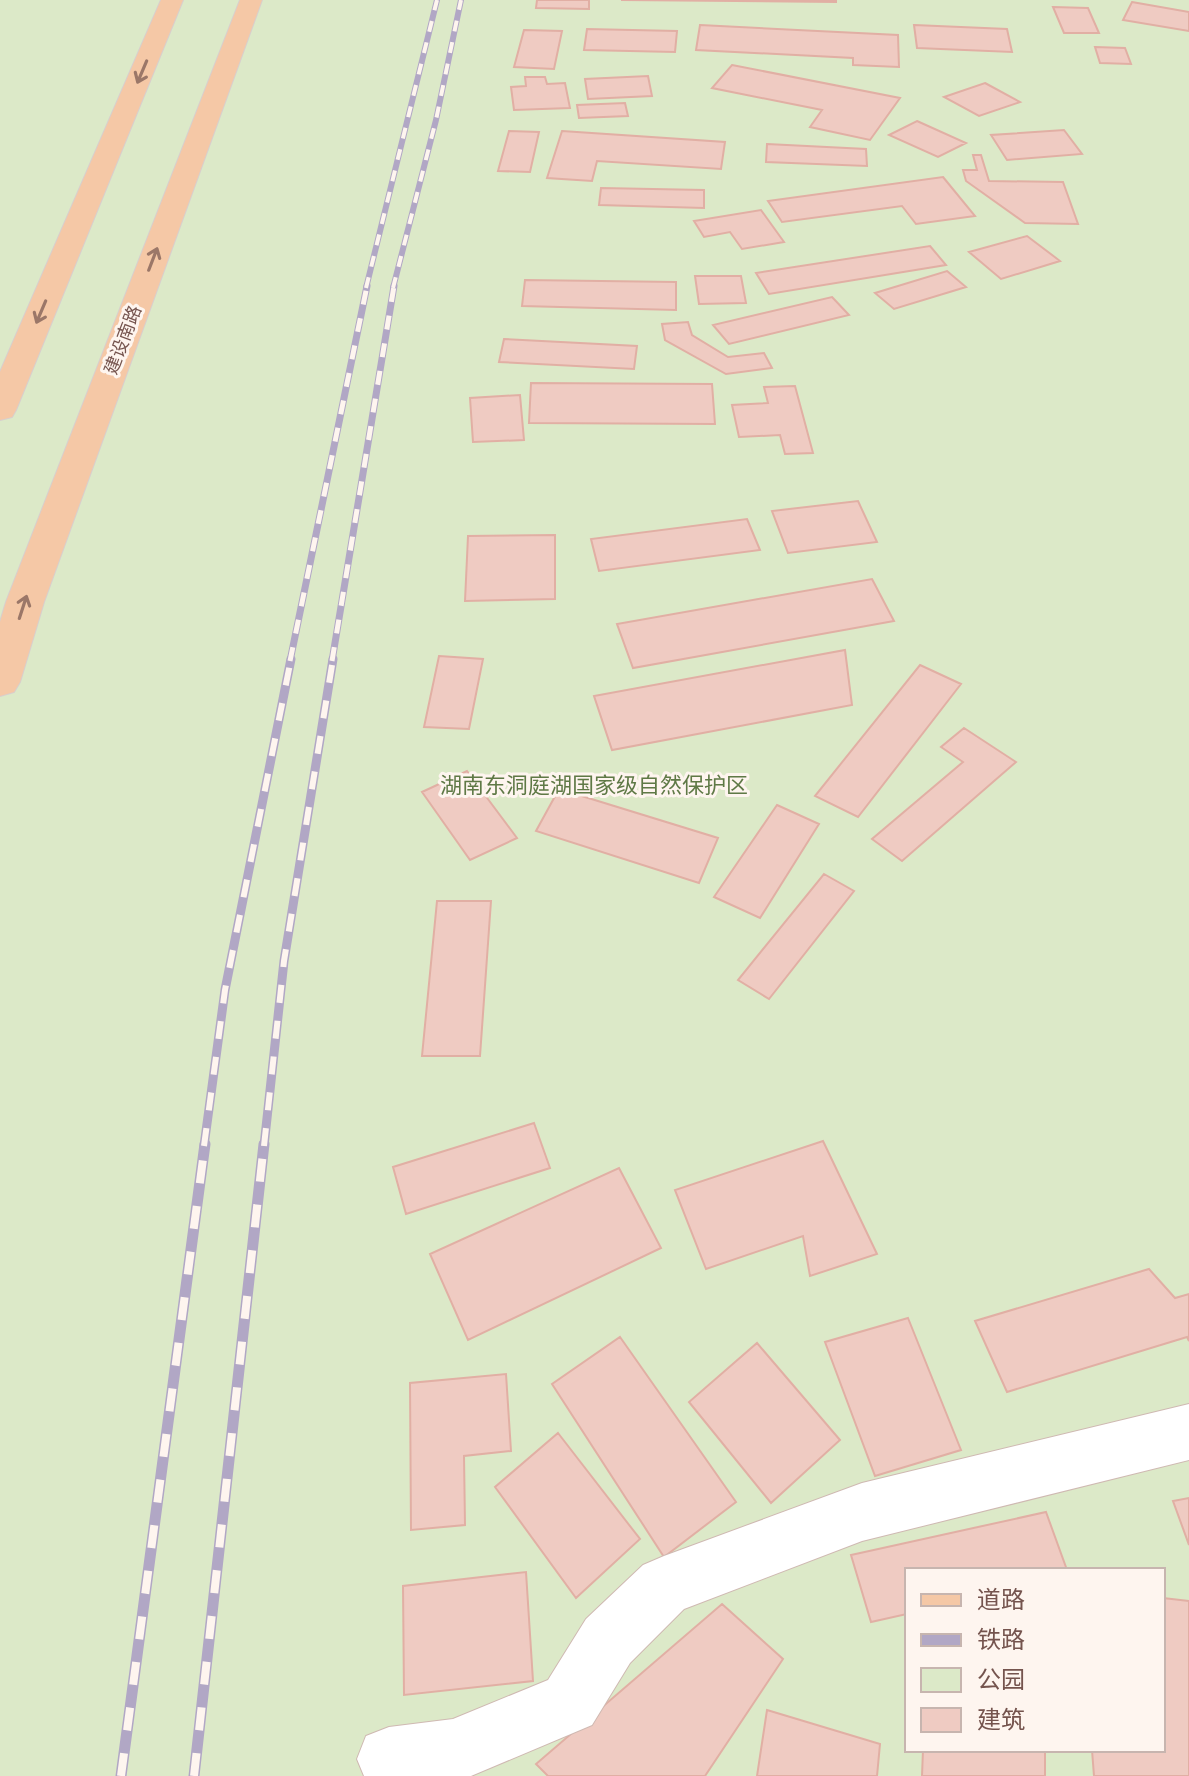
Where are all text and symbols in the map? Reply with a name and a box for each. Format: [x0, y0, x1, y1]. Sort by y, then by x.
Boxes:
one-way arrow [134, 59, 149, 84]
one-way arrow [147, 247, 162, 272]
one-way arrow [33, 299, 48, 323]
street label: 建设南路 [100, 302, 146, 378]
one-way arrow [17, 595, 31, 620]
park label: 湖南东洞庭湖国家级自然保护区 [440, 772, 748, 799]
legend [905, 1568, 1165, 1752]
text: 道路 [977, 1585, 1025, 1614]
text: 铁路 [977, 1625, 1025, 1654]
text: 公园 [977, 1665, 1025, 1694]
text: 建筑 [977, 1705, 1025, 1734]

